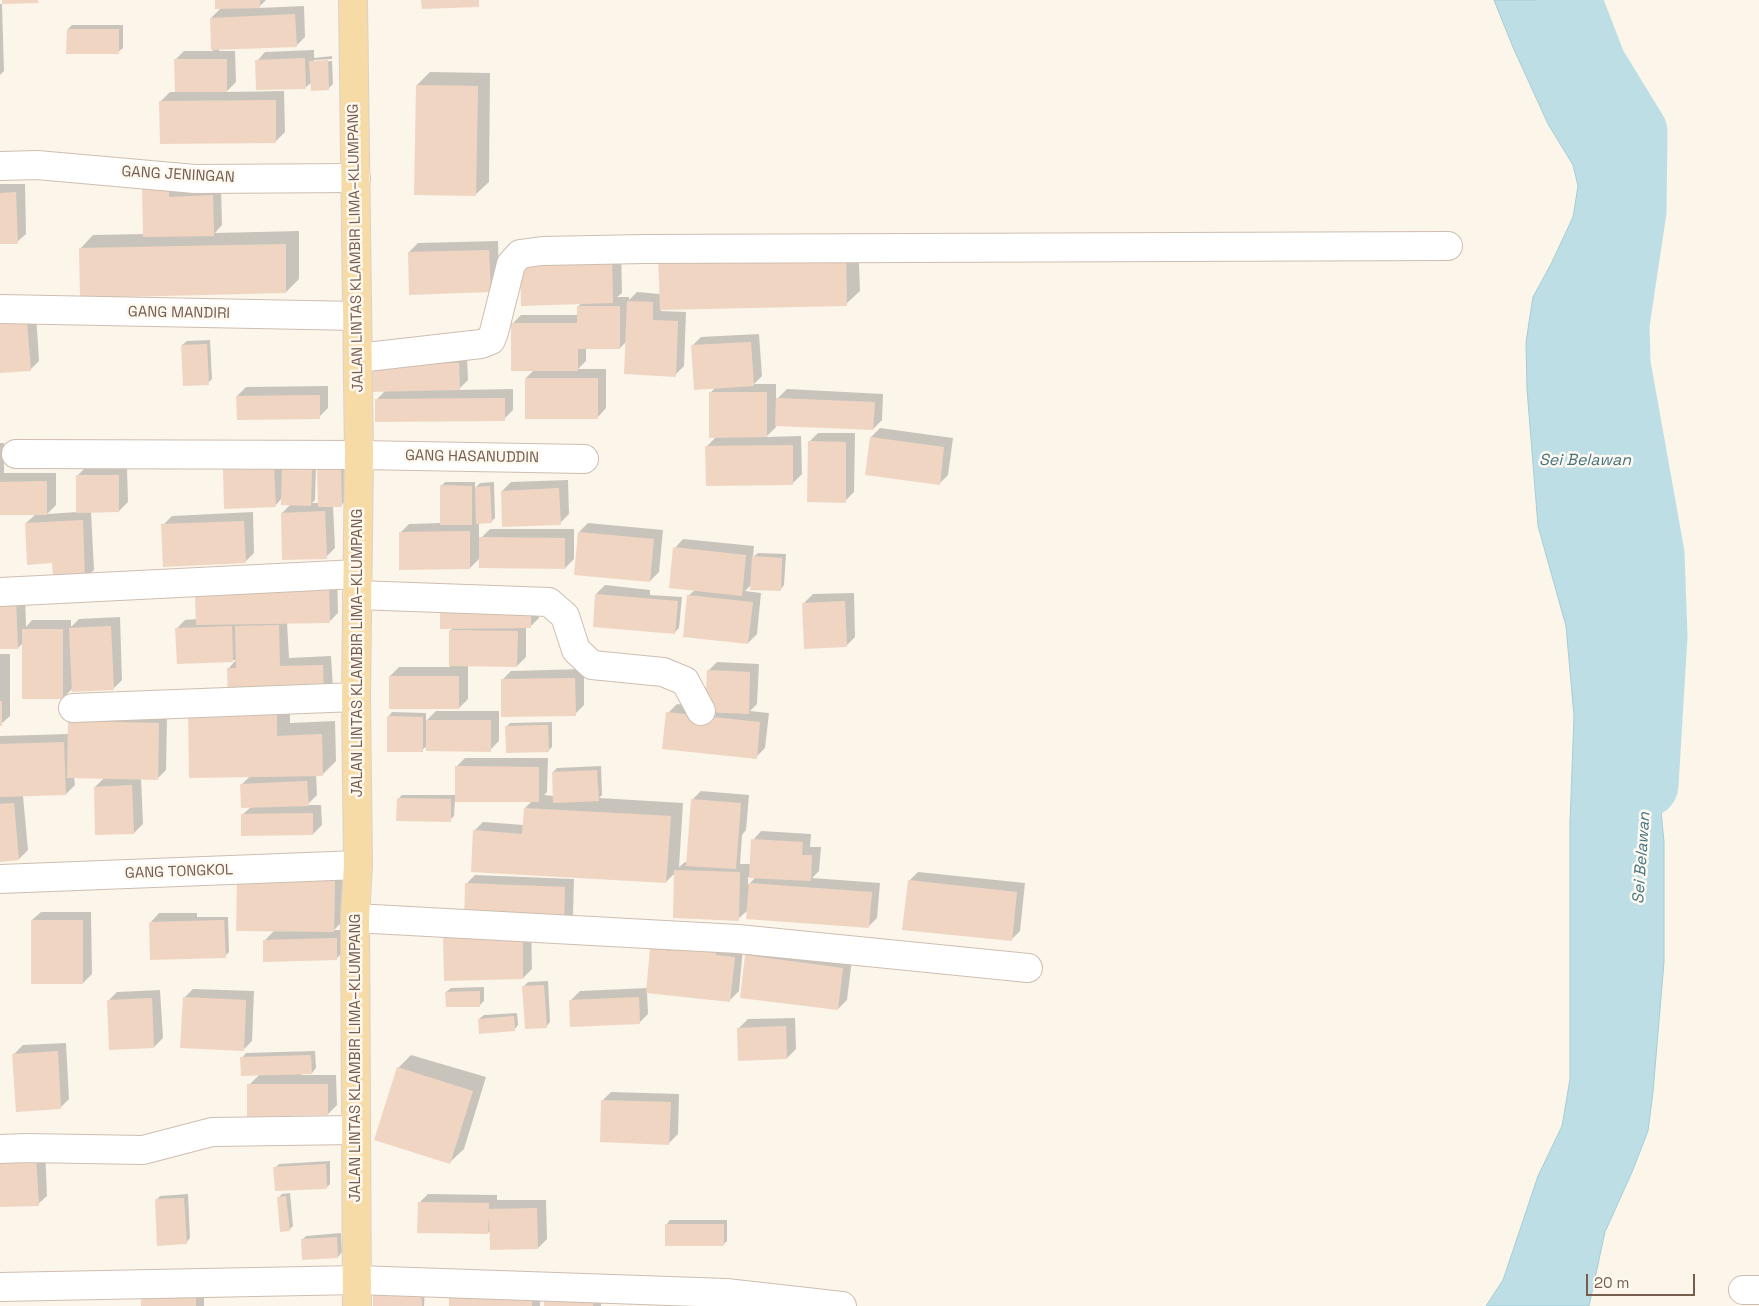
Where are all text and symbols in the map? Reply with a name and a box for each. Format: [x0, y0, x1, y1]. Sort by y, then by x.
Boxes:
street label: JALAN LINTAS KLAMBIR LIMA–KLUMPANG [344, 104, 368, 392]
street label: GANG JENINGAN [121, 163, 235, 187]
street label: GANG MANDIRI [128, 303, 230, 323]
street label: GANG HASANUDDIN [405, 447, 539, 467]
water label: Sei Belawan [1539, 451, 1631, 471]
street label: JALAN LINTAS KLAMBIR LIMA–KLUMPANG [349, 509, 367, 797]
water label: Sei Belawan [1629, 811, 1655, 905]
street label: GANG TONGKOL [125, 861, 233, 883]
street label: JALAN LINTAS KLAMBIR LIMA–KLUMPANG [347, 914, 365, 1202]
scale bar [1589, 1264, 1698, 1296]
text: 20 m [1594, 1273, 1629, 1292]

